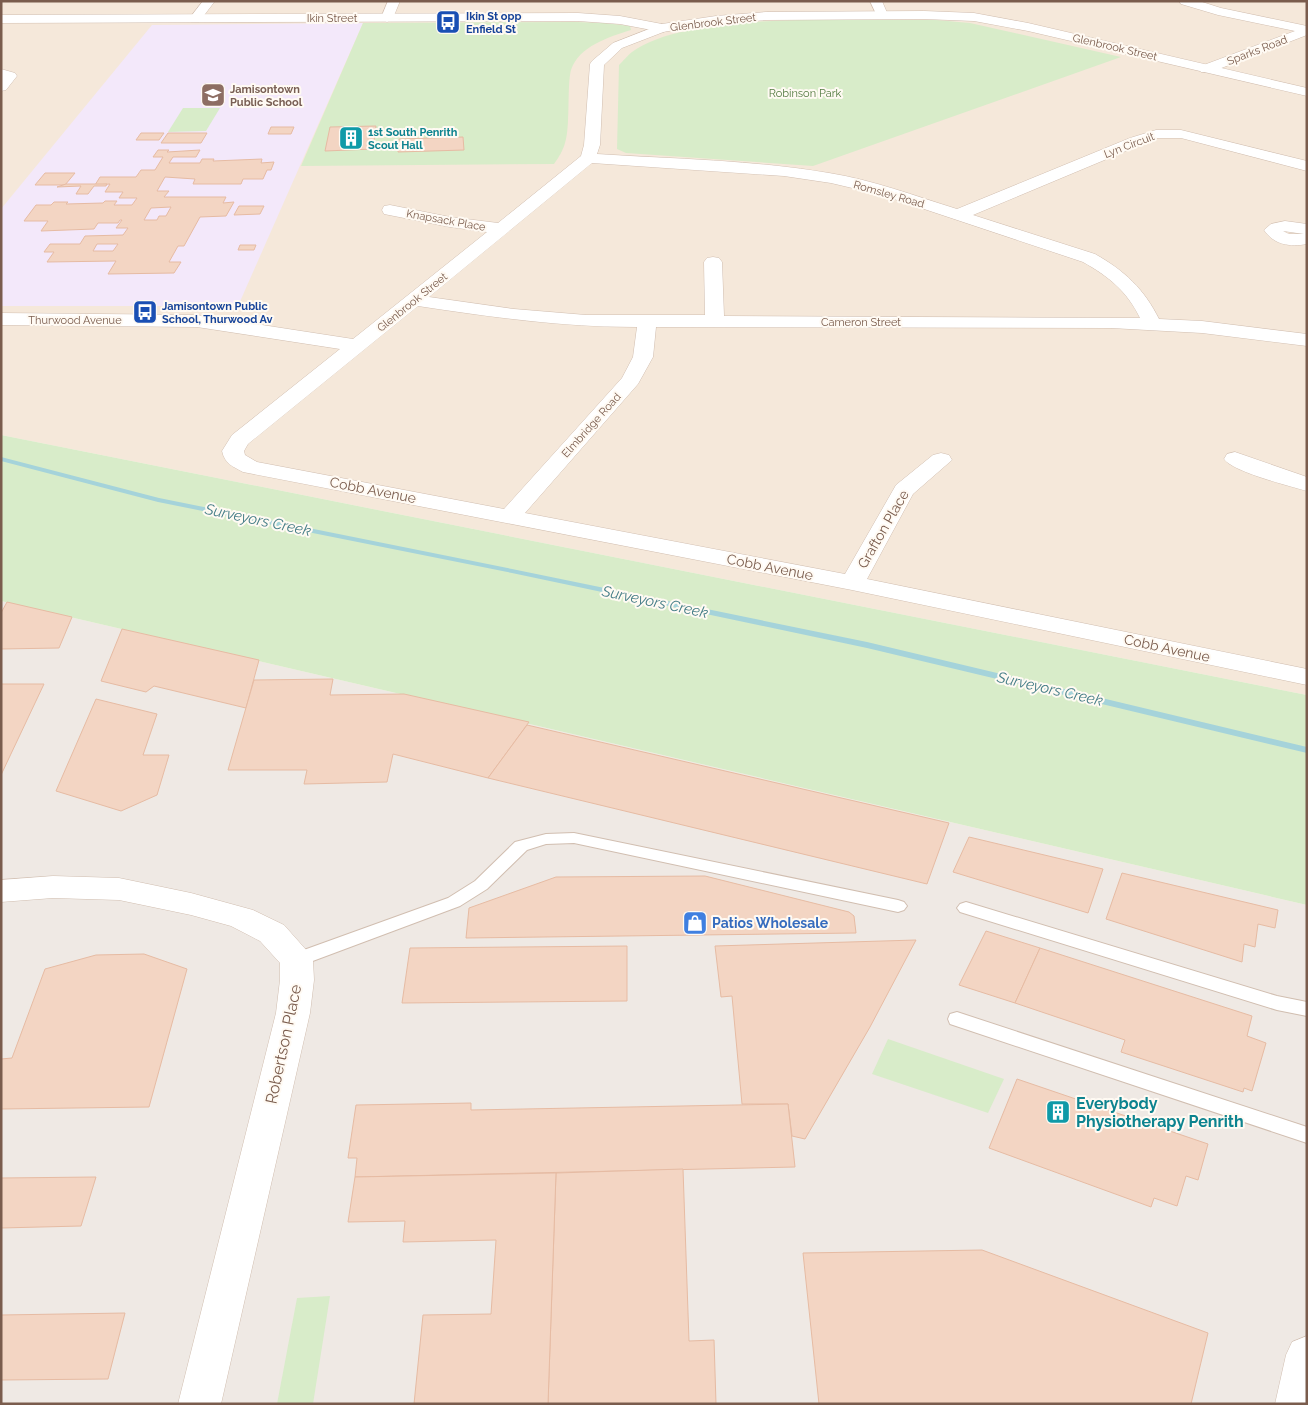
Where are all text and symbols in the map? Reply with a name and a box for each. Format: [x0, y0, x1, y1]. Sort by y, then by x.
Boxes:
bus stop icon: Ikin St opp Enfield St [435, 9, 461, 35]
place label: Ikin St opp Enfield St [466, 10, 521, 36]
street label: Glenbrook Street [669, 11, 757, 34]
street label: Ikin Street [307, 12, 358, 25]
street label: Glenbrook Street [1071, 31, 1159, 64]
street label: Sparks Road [1225, 33, 1289, 68]
school or university icon: Jamisontown Public School [200, 82, 226, 108]
place label: Jamisontown Public School [230, 83, 303, 109]
park label: Robinson Park [769, 87, 842, 100]
building icon: 1st South Penrith Scout Hall [338, 125, 364, 151]
place label: 1st South Penrith Scout Hall [368, 126, 458, 152]
street label: Lyn Circuit [1102, 130, 1157, 161]
street label: Romsley Road [852, 178, 926, 211]
street label: Knapsack Place [405, 207, 487, 234]
street label: Glenbrook Street [375, 270, 450, 335]
bus stop icon: Jamisontown Public School, Thurwood Av [132, 299, 158, 325]
place label: Jamisontown Public School, Thurwood Av [162, 300, 273, 326]
street label: Thurwood Avenue [28, 314, 122, 327]
street label: Cameron Street [821, 316, 901, 329]
street label: Elmbridge Road [559, 390, 624, 460]
street label: Cobb Avenue [329, 474, 417, 506]
street label: Grafton Place [854, 487, 912, 571]
water label: Surveyors Creek [202, 500, 313, 540]
street label: Cobb Avenue [726, 551, 814, 583]
water label: Surveyors Creek [599, 582, 710, 622]
street label: Cobb Avenue [1123, 631, 1211, 665]
water label: Surveyors Creek [994, 668, 1105, 710]
shop icon: Patios Wholesale [682, 910, 708, 936]
place label: Patios Wholesale [712, 915, 829, 931]
street label: Robertson Place [262, 983, 305, 1106]
place label: Everybody Physiotherapy Penrith [1076, 1094, 1244, 1131]
building icon: Everybody Physiotherapy Penrith [1045, 1099, 1071, 1125]

